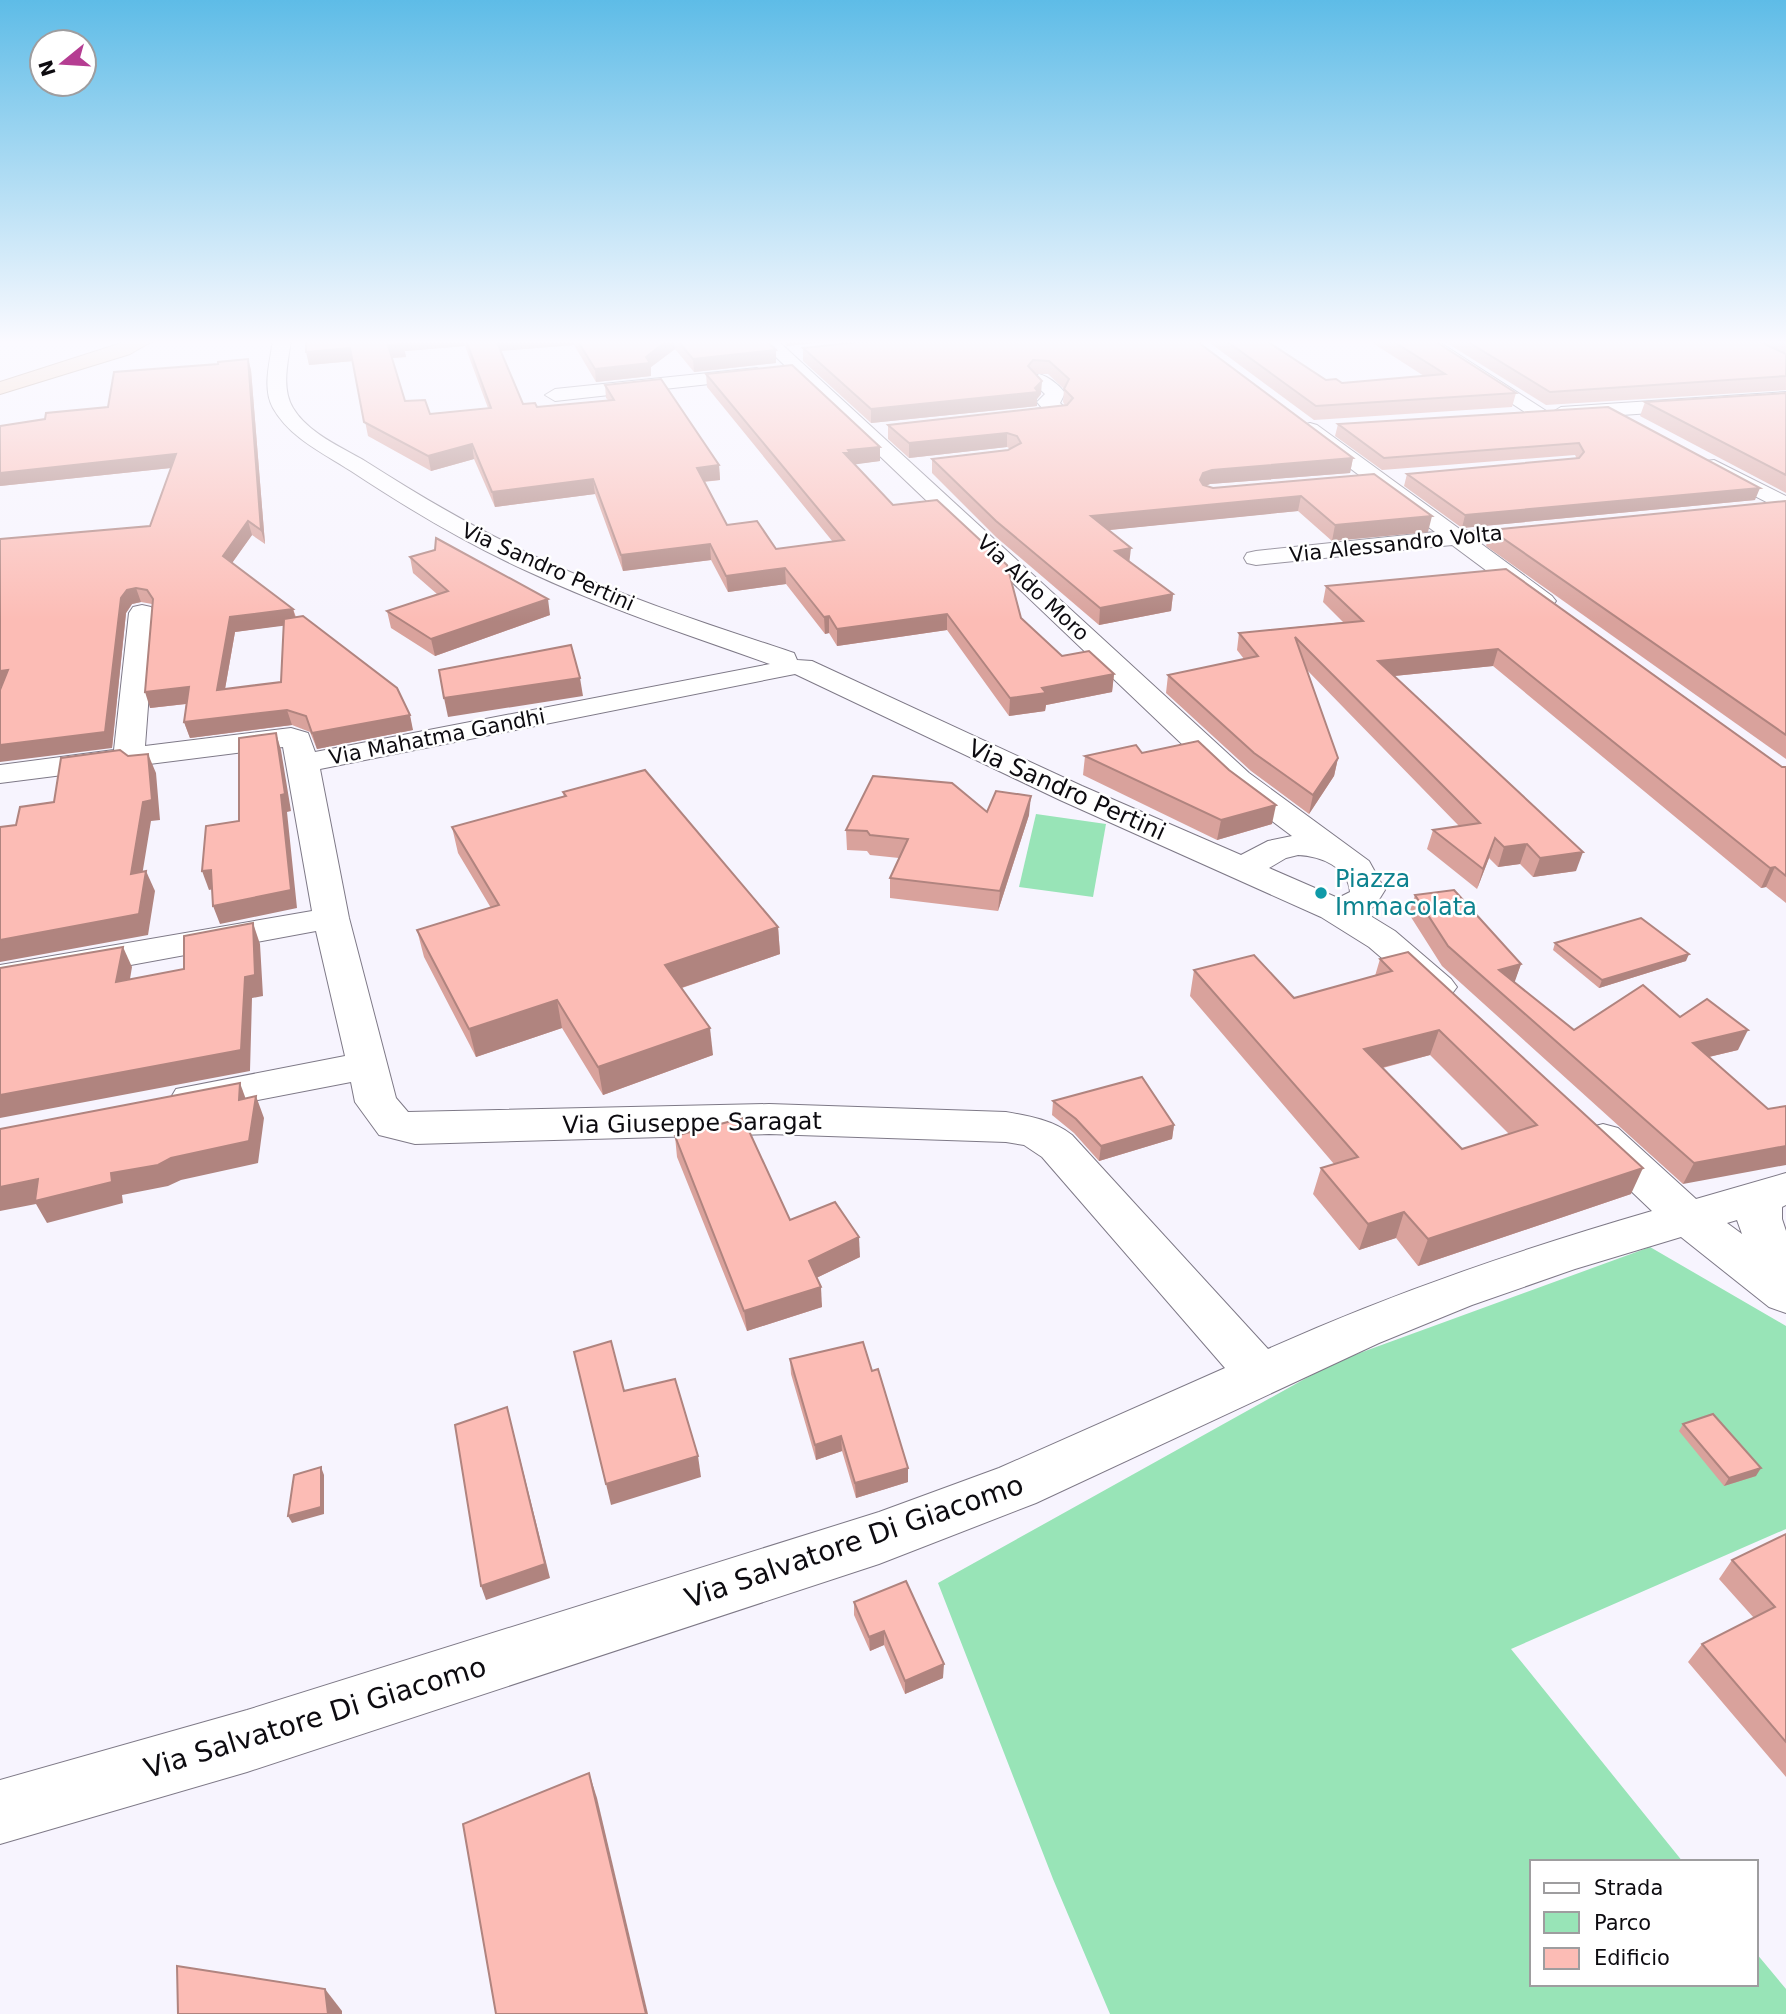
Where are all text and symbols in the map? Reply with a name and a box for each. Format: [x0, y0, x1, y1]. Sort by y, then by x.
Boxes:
north arrow [28, 28, 98, 98]
text: N [34, 57, 60, 79]
street label: Via Sandro Pertini [458, 518, 638, 616]
street label: Via Alessandro Volta [1288, 521, 1504, 567]
street label: Via Aldo Moro [972, 530, 1094, 646]
street label: Via Mahatma Gandhi [327, 704, 547, 770]
street label: Via Sandro Pertini [964, 734, 1170, 846]
place label: Piazza Immacolata [1335, 865, 1477, 921]
marker: Piazza Immacolata [1313, 885, 1329, 901]
street label: Via Giuseppe Saragat [562, 1107, 822, 1139]
street label: Via Salvatore Di Giacomo [681, 1468, 1028, 1615]
street label: Via Salvatore Di Giacomo [140, 1650, 490, 1785]
legend [1530, 1860, 1758, 1986]
text: Strada [1594, 1876, 1663, 1900]
text: Parco [1594, 1911, 1651, 1935]
text: Edificio [1594, 1946, 1670, 1970]

